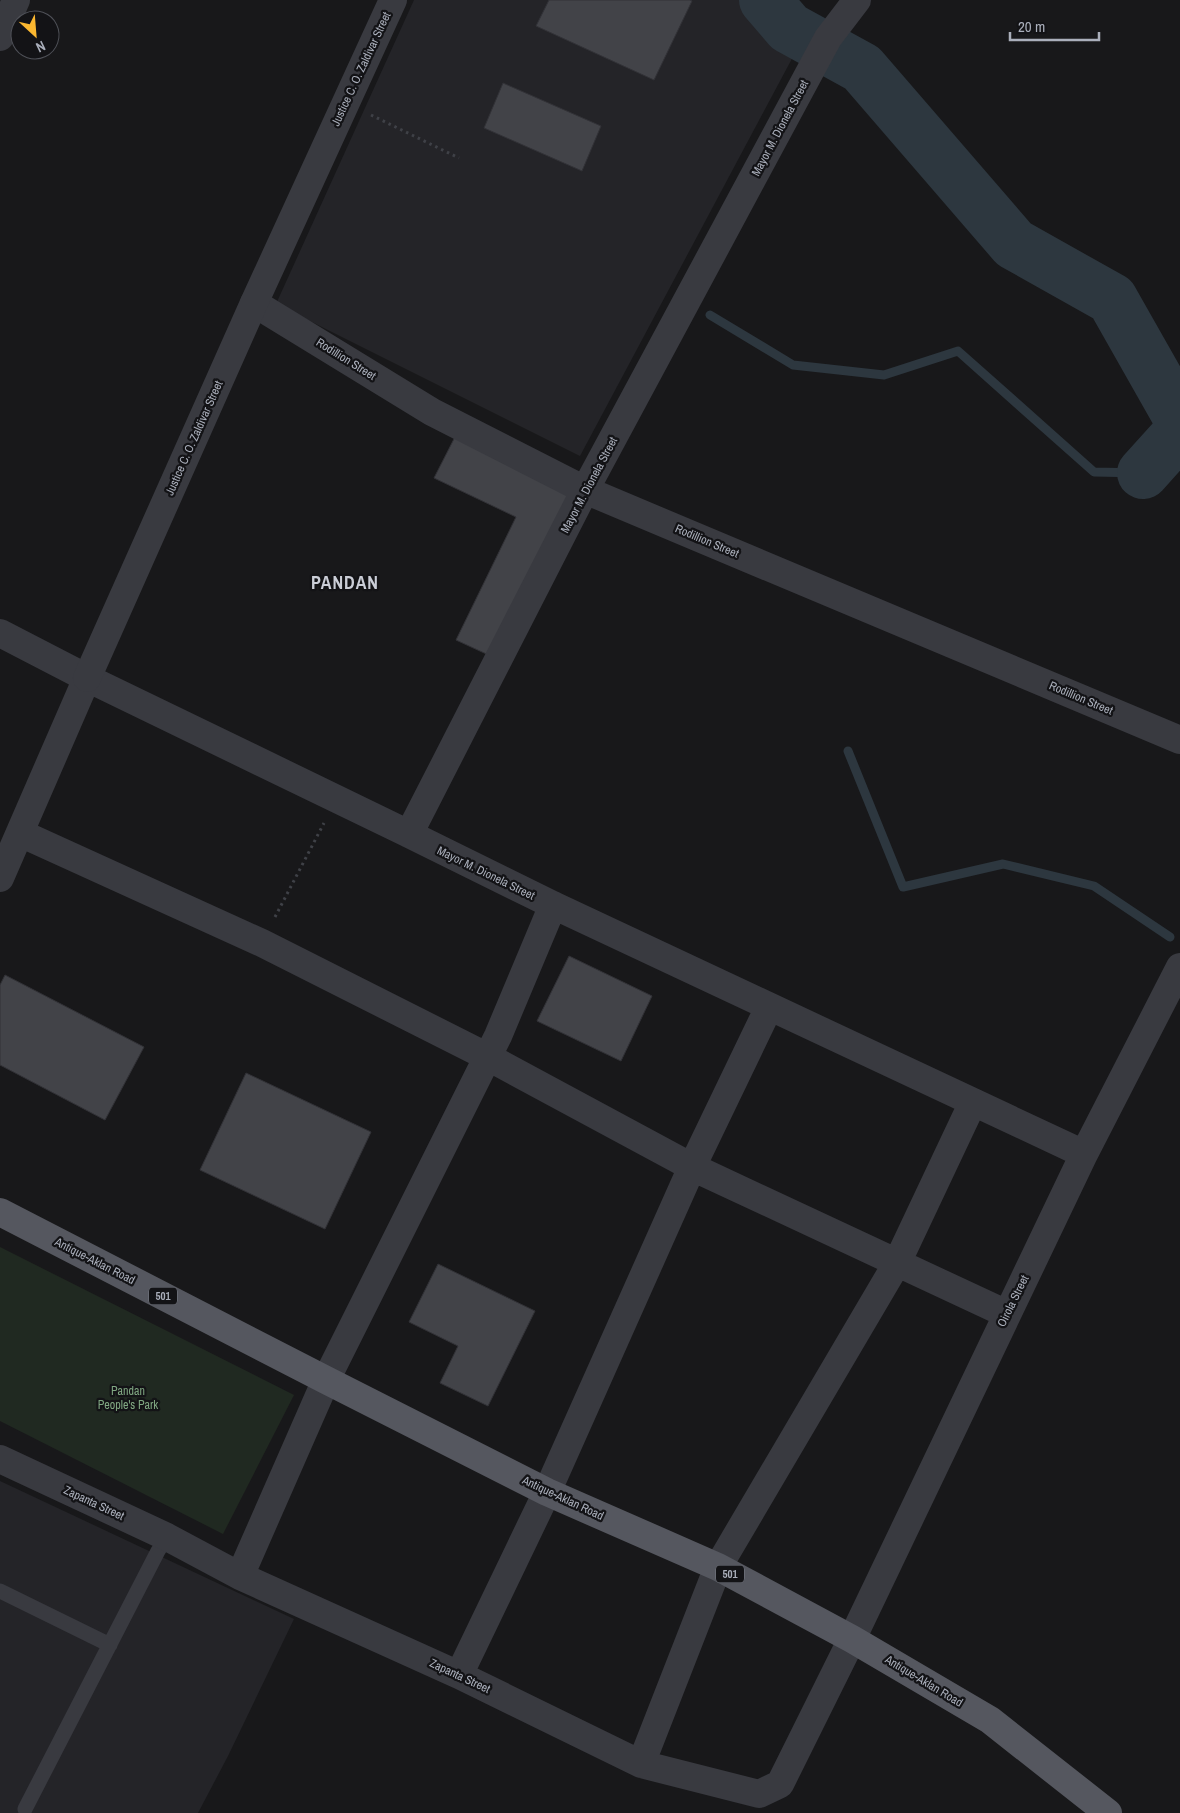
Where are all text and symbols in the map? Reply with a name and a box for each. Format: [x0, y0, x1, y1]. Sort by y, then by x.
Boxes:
street label: Justice C. O. Zaldivar Street [328, 9, 395, 129]
north arrow [10, 10, 60, 60]
scale bar [1010, 10, 1099, 42]
text: 20 m [1018, 16, 1045, 37]
text: N [33, 37, 48, 57]
street label: Mayor M. Dionela Street [748, 77, 812, 179]
street label: Rodillion Street [313, 334, 379, 384]
street label: Justice C. O. Zaldivar Street [161, 378, 227, 498]
street label: Mayor M. Dionela Street [557, 434, 621, 536]
street label: Rodillion Street [673, 520, 742, 562]
district label: PANDAN [311, 570, 379, 595]
street label: Rodillion Street [1047, 677, 1116, 719]
street label: Mayor M. Dionela Street [435, 842, 538, 904]
street label: Antique-Aklan Road [51, 1233, 138, 1288]
street label: Oirola Street [994, 1272, 1033, 1330]
road number: 501 [149, 1288, 177, 1304]
park label: Pandan People's Park [98, 1383, 158, 1413]
street label: Antique-Aklan Road [519, 1472, 606, 1524]
street label: Zapanta Street [61, 1482, 127, 1524]
road number: 501 [716, 1566, 744, 1582]
street label: Antique-Aklan Road [881, 1651, 966, 1711]
street label: Zapanta Street [427, 1655, 493, 1697]

